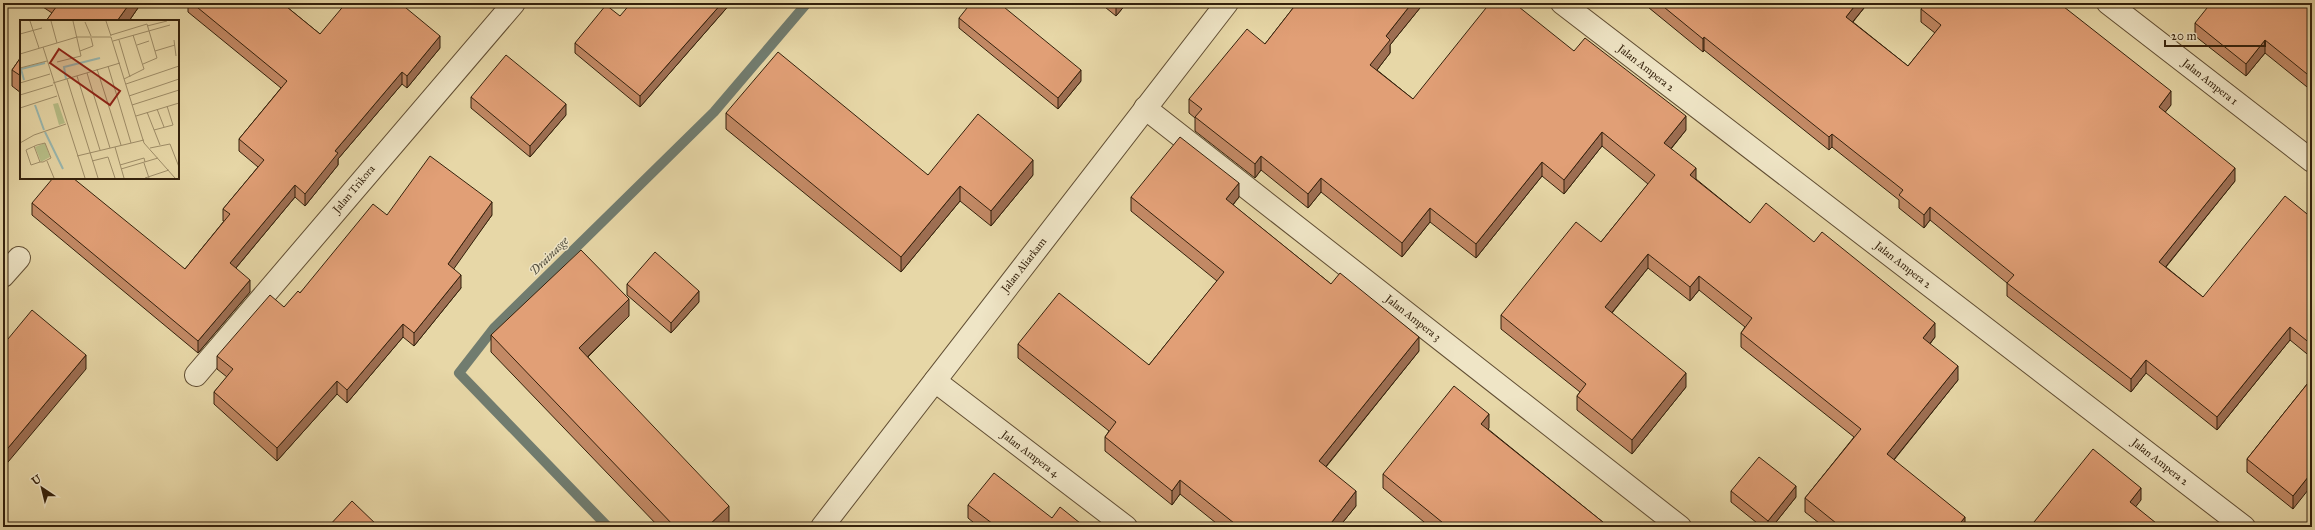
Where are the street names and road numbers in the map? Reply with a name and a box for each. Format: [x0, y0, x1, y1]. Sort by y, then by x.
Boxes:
street label: Jalan Ampera 2 [1614, 41, 1677, 95]
street label: Jalan Ampera 1 [2178, 56, 2240, 109]
street label: Jalan Trikora [330, 162, 379, 217]
street label: Jalan Aliarkam [998, 234, 1051, 296]
street label: Jalan Ampera 2 [1871, 238, 1934, 292]
street label: Jalan Ampera 3 [1381, 292, 1443, 345]
street label: Jalan Ampera 4 [997, 428, 1062, 481]
street label: Jalan Ampera 2 [2128, 435, 2191, 489]

